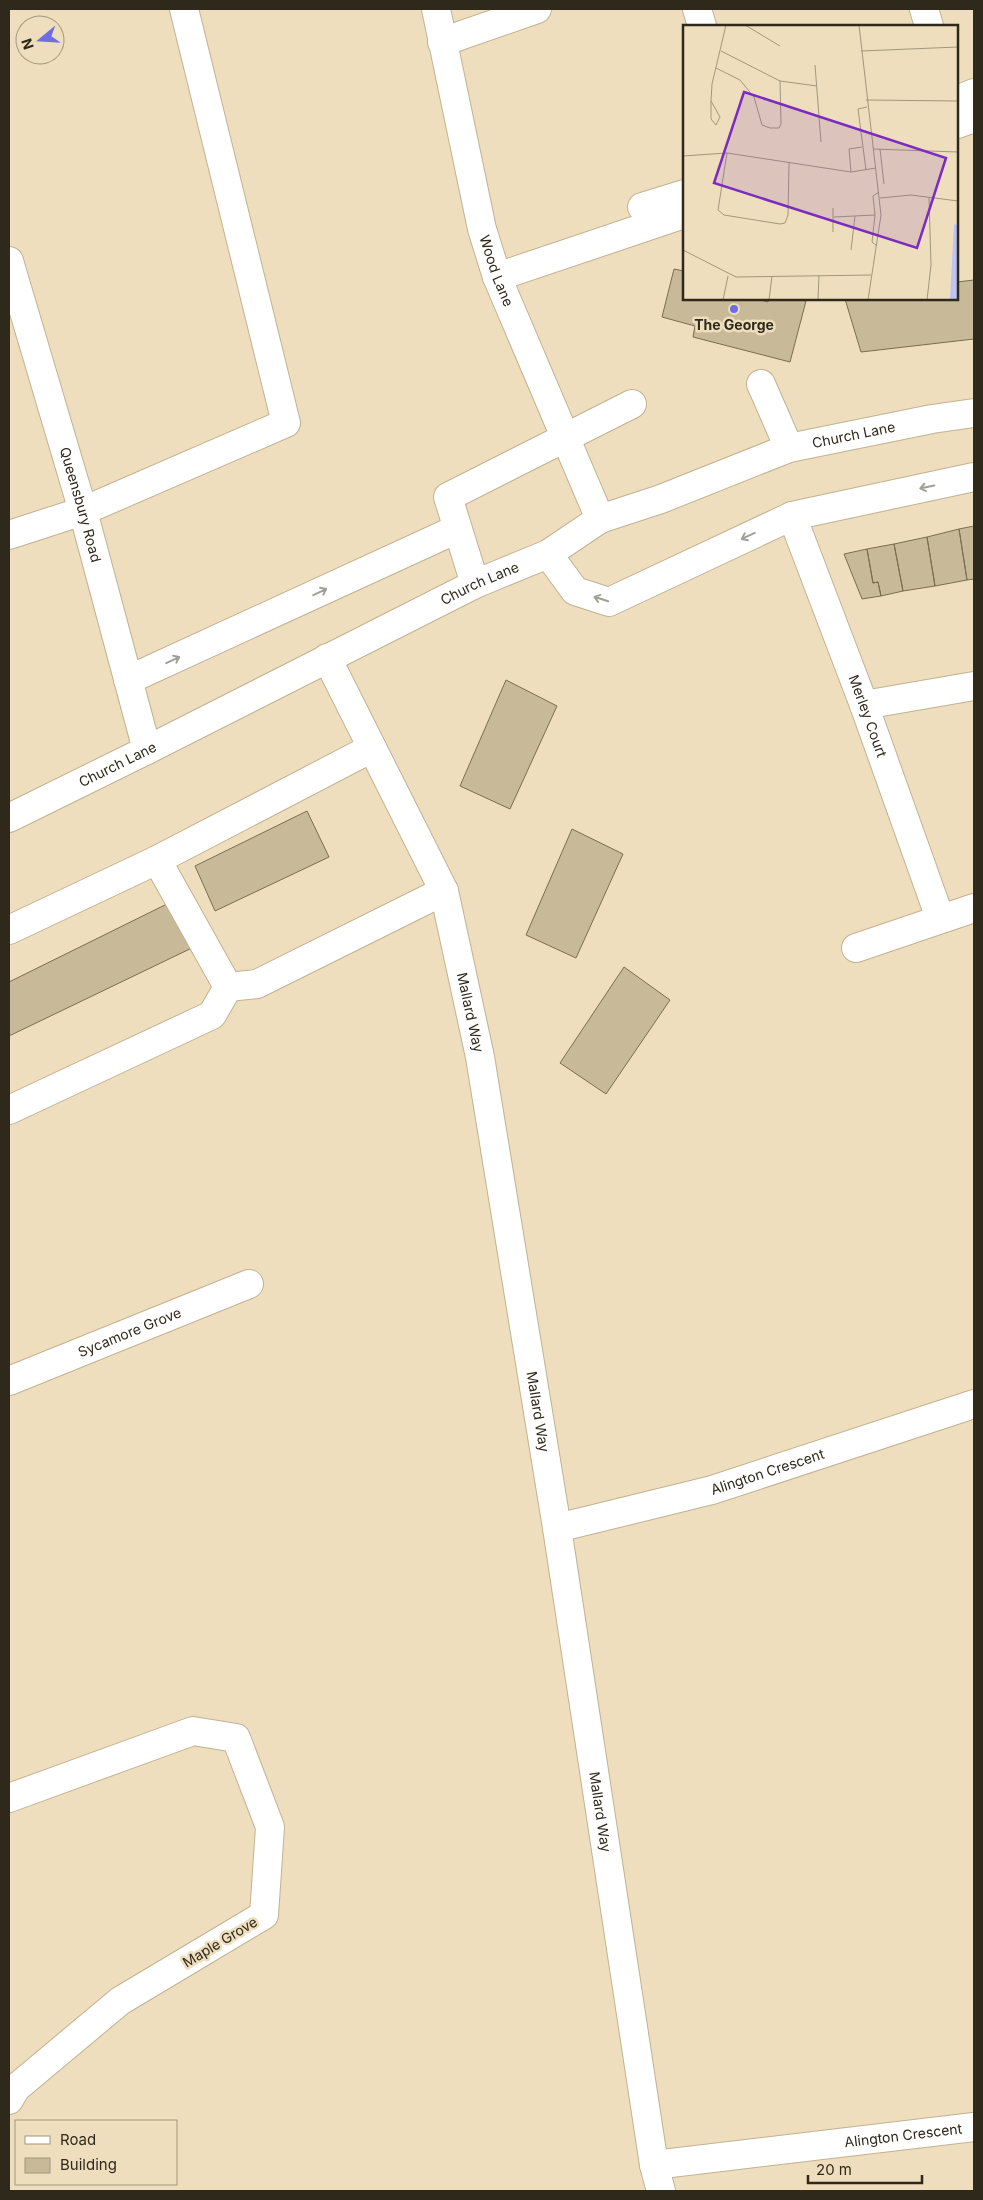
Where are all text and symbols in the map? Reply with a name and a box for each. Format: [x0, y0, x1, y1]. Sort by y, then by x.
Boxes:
north arrow [15, 15, 65, 65]
inset map [683, 25, 958, 300]
text: N [17, 36, 37, 52]
street label: Wood Lane [476, 233, 518, 309]
marker: The George [728, 303, 740, 315]
place label: The George [694, 316, 774, 333]
street label: Church Lane [811, 418, 897, 451]
street label: Queensbury Road [57, 445, 105, 564]
one-way arrow [919, 483, 935, 492]
one-way arrow [741, 532, 756, 542]
street label: Church Lane [437, 558, 521, 608]
one-way arrow [312, 587, 327, 596]
one-way arrow [593, 593, 609, 603]
one-way arrow [165, 655, 180, 664]
street label: Merley Court [845, 672, 891, 760]
street label: Church Lane [76, 738, 159, 790]
street label: Mallard Way [454, 971, 488, 1054]
street label: Sycamore Grove [75, 1303, 183, 1360]
street label: Mallard Way [524, 1370, 553, 1453]
street label: Alington Crescent [708, 1445, 827, 1498]
street label: Mallard Way [586, 1770, 615, 1853]
street label: Maple Grove [179, 1913, 260, 1970]
street label: Alington Crescent [843, 2119, 963, 2150]
legend [15, 2120, 178, 2185]
text: Road [60, 2130, 96, 2149]
scale bar [808, 2152, 922, 2184]
text: Building [60, 2155, 117, 2174]
text: 20 m [816, 2160, 852, 2179]

